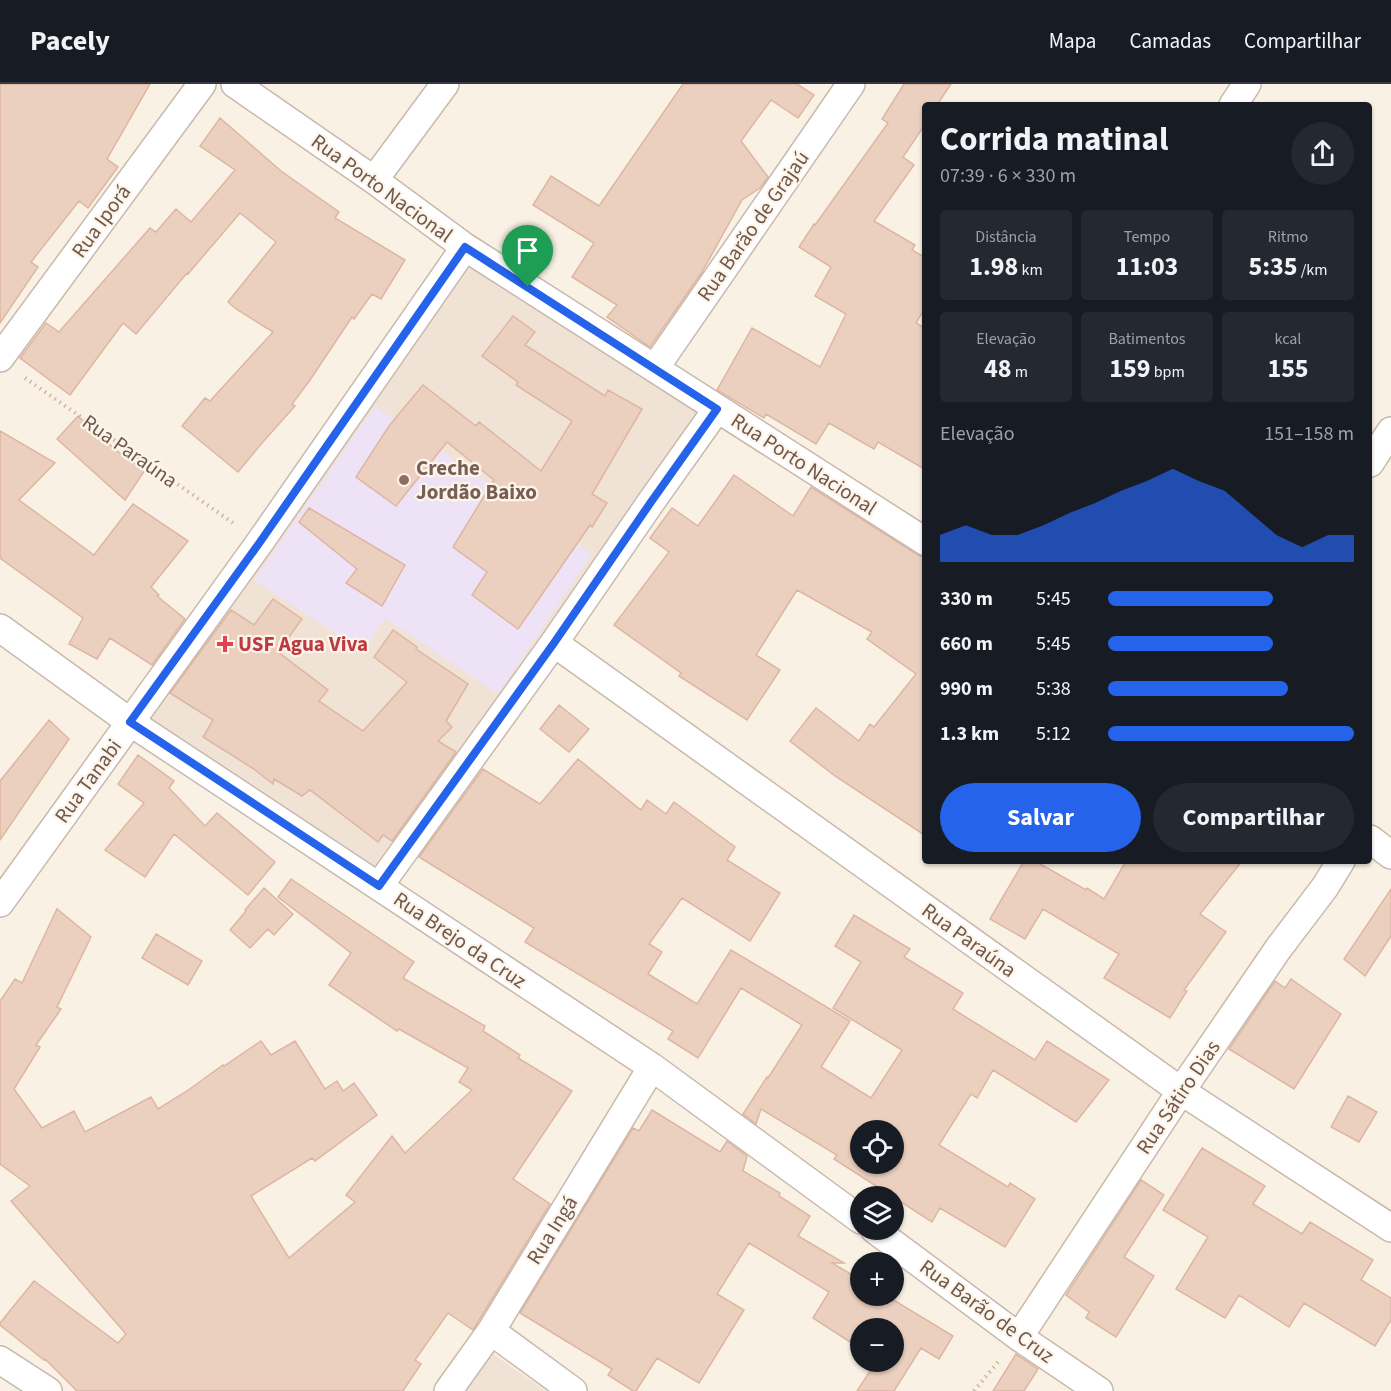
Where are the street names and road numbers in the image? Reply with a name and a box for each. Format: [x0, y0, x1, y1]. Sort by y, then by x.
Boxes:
street label: Rua Porto Nacional [305, 126, 459, 250]
street label: Rua Barão de Grajaú [690, 145, 816, 307]
street label: Rua Iporá [64, 178, 138, 264]
street label: Rua Porto Nacional [725, 406, 883, 522]
street label: Rua Paraúna [76, 407, 184, 495]
street label: Rua Tanabi [47, 733, 129, 829]
street label: Rua Brejo da Cruz [387, 884, 533, 996]
street label: Rua Paraúna [915, 895, 1023, 985]
street label: Rua Sátiro Dias [1129, 1034, 1227, 1160]
street label: Rua Ingá [519, 1190, 585, 1270]
street label: Rua Barão de Cruz [913, 1252, 1061, 1370]

